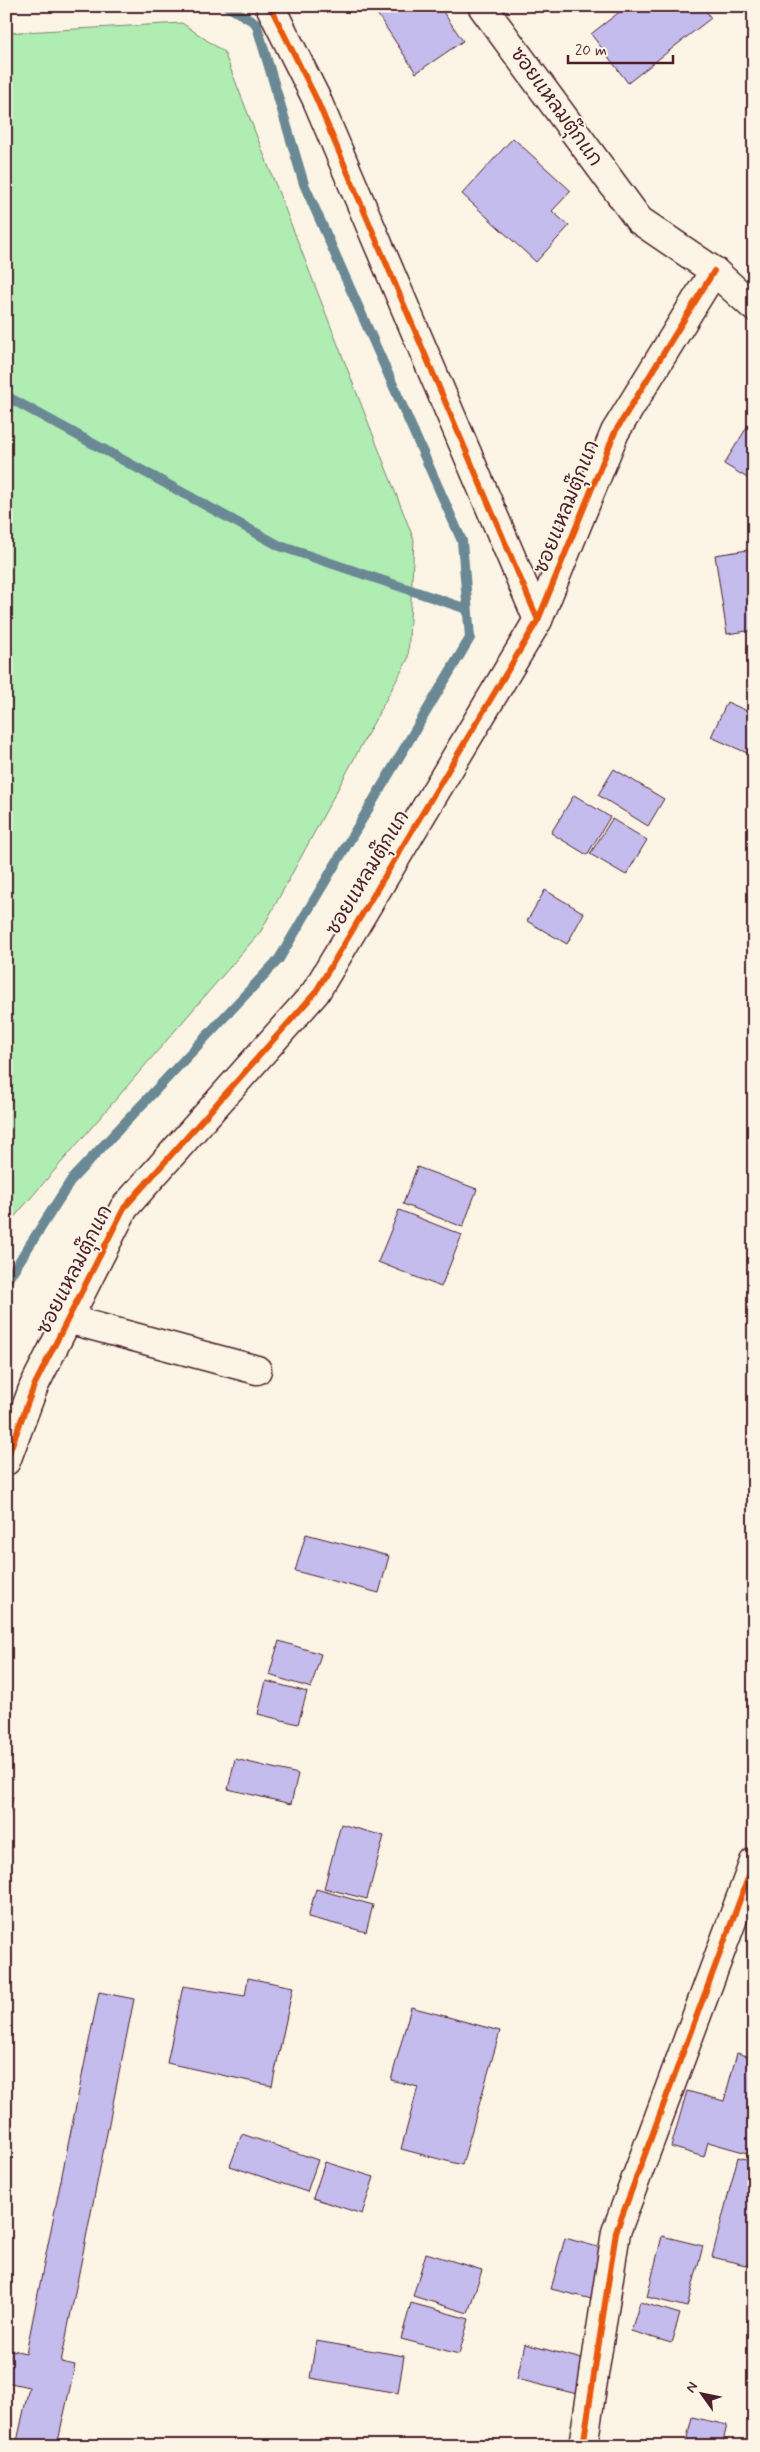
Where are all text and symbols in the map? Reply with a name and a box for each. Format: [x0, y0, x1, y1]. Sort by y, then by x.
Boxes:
scale bar [568, 32, 672, 64]
street label: ซอยแหลมตุ๊กแก [503, 41, 609, 173]
text: 20 m [575, 41, 607, 61]
street label: ซอยแหลมตุ๊กแก [527, 436, 607, 578]
street label: ซอยแหลมตุ๊กแก [319, 805, 417, 941]
street label: ซอยแหลมตุ๊กแก [30, 1200, 120, 1340]
north arrow [678, 2370, 728, 2420]
text: N [682, 2379, 702, 2396]

